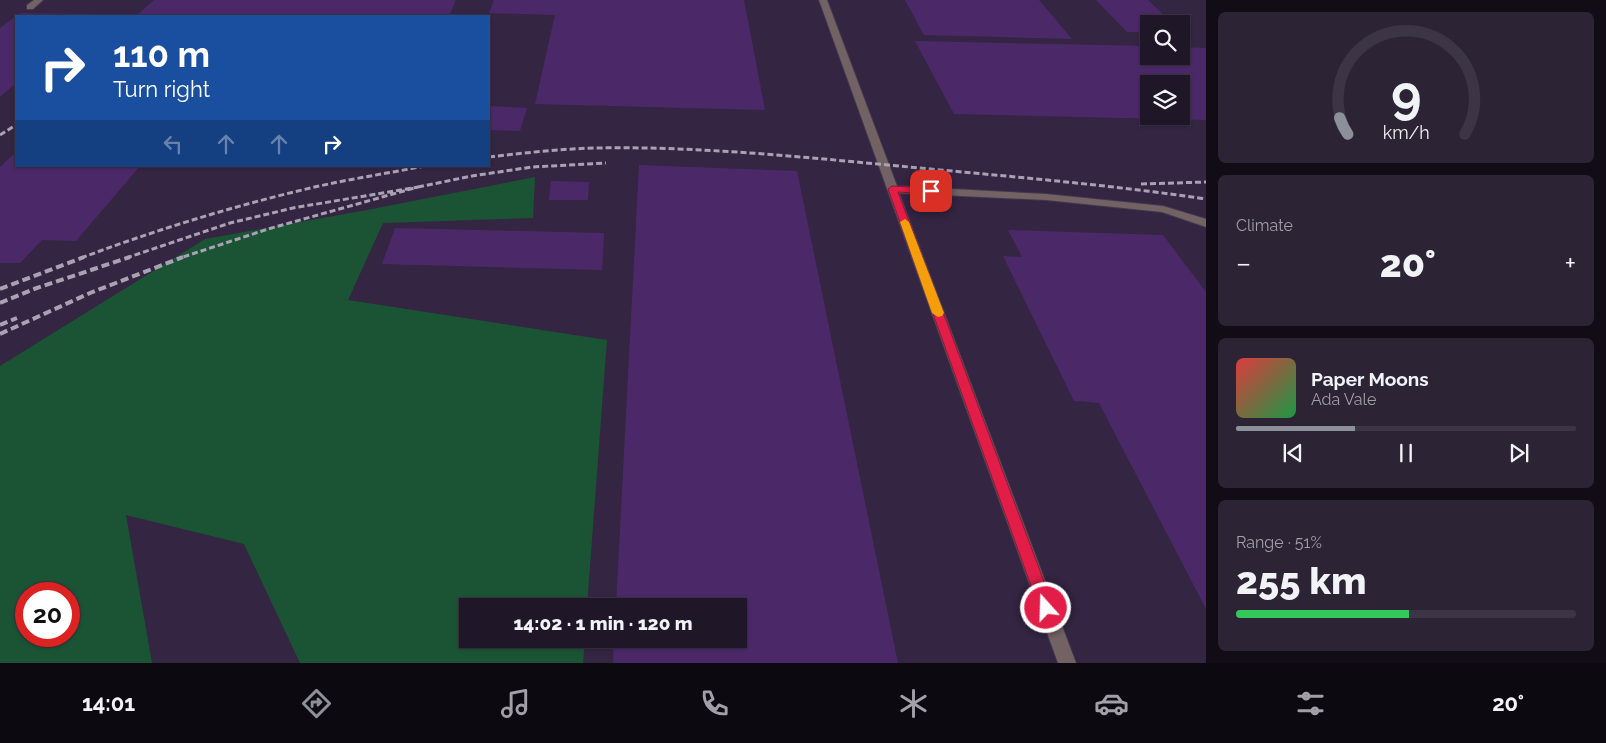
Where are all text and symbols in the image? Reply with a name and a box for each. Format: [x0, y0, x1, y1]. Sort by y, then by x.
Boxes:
map controls [1140, 15, 1190, 125]
button: search [1140, 15, 1190, 65]
text: 110 m [113, 34, 210, 75]
icon: right [30, 35, 95, 100]
text: 9 [1391, 64, 1421, 125]
button: layers [1140, 75, 1190, 125]
text: Turn right [113, 76, 210, 102]
text: km/h [1382, 122, 1430, 143]
icon: left [159, 130, 187, 158]
icon: ahead [212, 130, 240, 158]
icon: ahead [265, 130, 293, 158]
icon: right [318, 130, 346, 158]
pin [910, 170, 952, 212]
icon: arrive [917, 177, 945, 205]
text: Climate [1236, 216, 1293, 235]
text: 20° [1380, 241, 1436, 286]
text: − [1236, 247, 1251, 280]
text: + [1564, 247, 1576, 280]
text: Paper Moons [1311, 368, 1429, 390]
text: Ada Vale [1311, 390, 1376, 409]
icon: previous [1279, 439, 1307, 467]
icon: pause [1392, 439, 1420, 467]
icon: next [1505, 439, 1533, 467]
text: Range · 51% [1236, 533, 1322, 552]
text: 255 km [1236, 558, 1366, 603]
position arrow [1019, 581, 1071, 633]
speed limit sign: 20 [15, 582, 80, 647]
text: 14:02 · 1 min · 120 m [513, 612, 693, 634]
icon: directions [299, 686, 334, 721]
icon: music [498, 686, 533, 721]
icon: phone [697, 686, 732, 721]
icon: climate [896, 686, 931, 721]
icon: car [1094, 686, 1129, 721]
icon: filters [1293, 686, 1328, 721]
text: 14:01 [82, 690, 135, 716]
text: 20° [1492, 690, 1524, 716]

